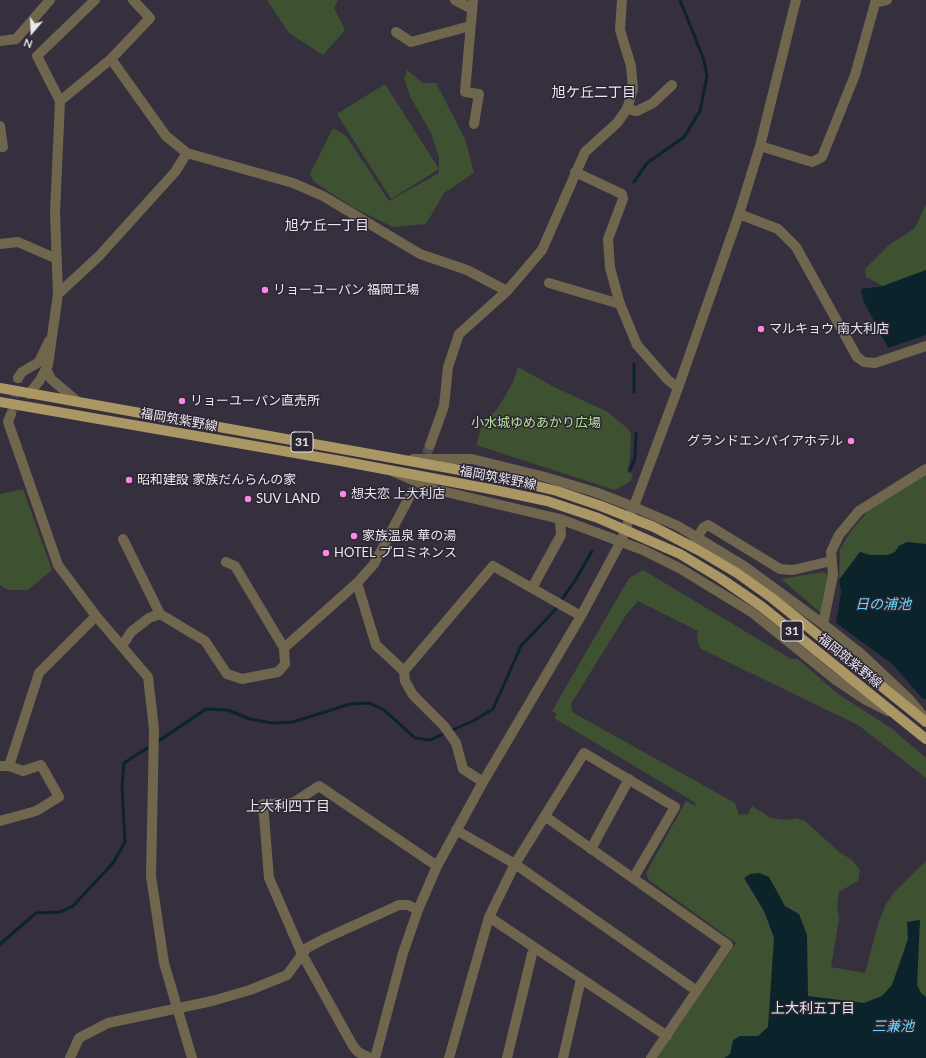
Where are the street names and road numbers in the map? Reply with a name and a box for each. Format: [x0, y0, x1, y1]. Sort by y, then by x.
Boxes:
street label: 福岡筑紫野線 [139, 406, 219, 434]
road number: 31 [291, 432, 313, 452]
street label: 福岡筑紫野線 [458, 463, 538, 493]
road number: 31 [781, 621, 803, 641]
street label: 福岡筑紫野線 [815, 630, 885, 692]

